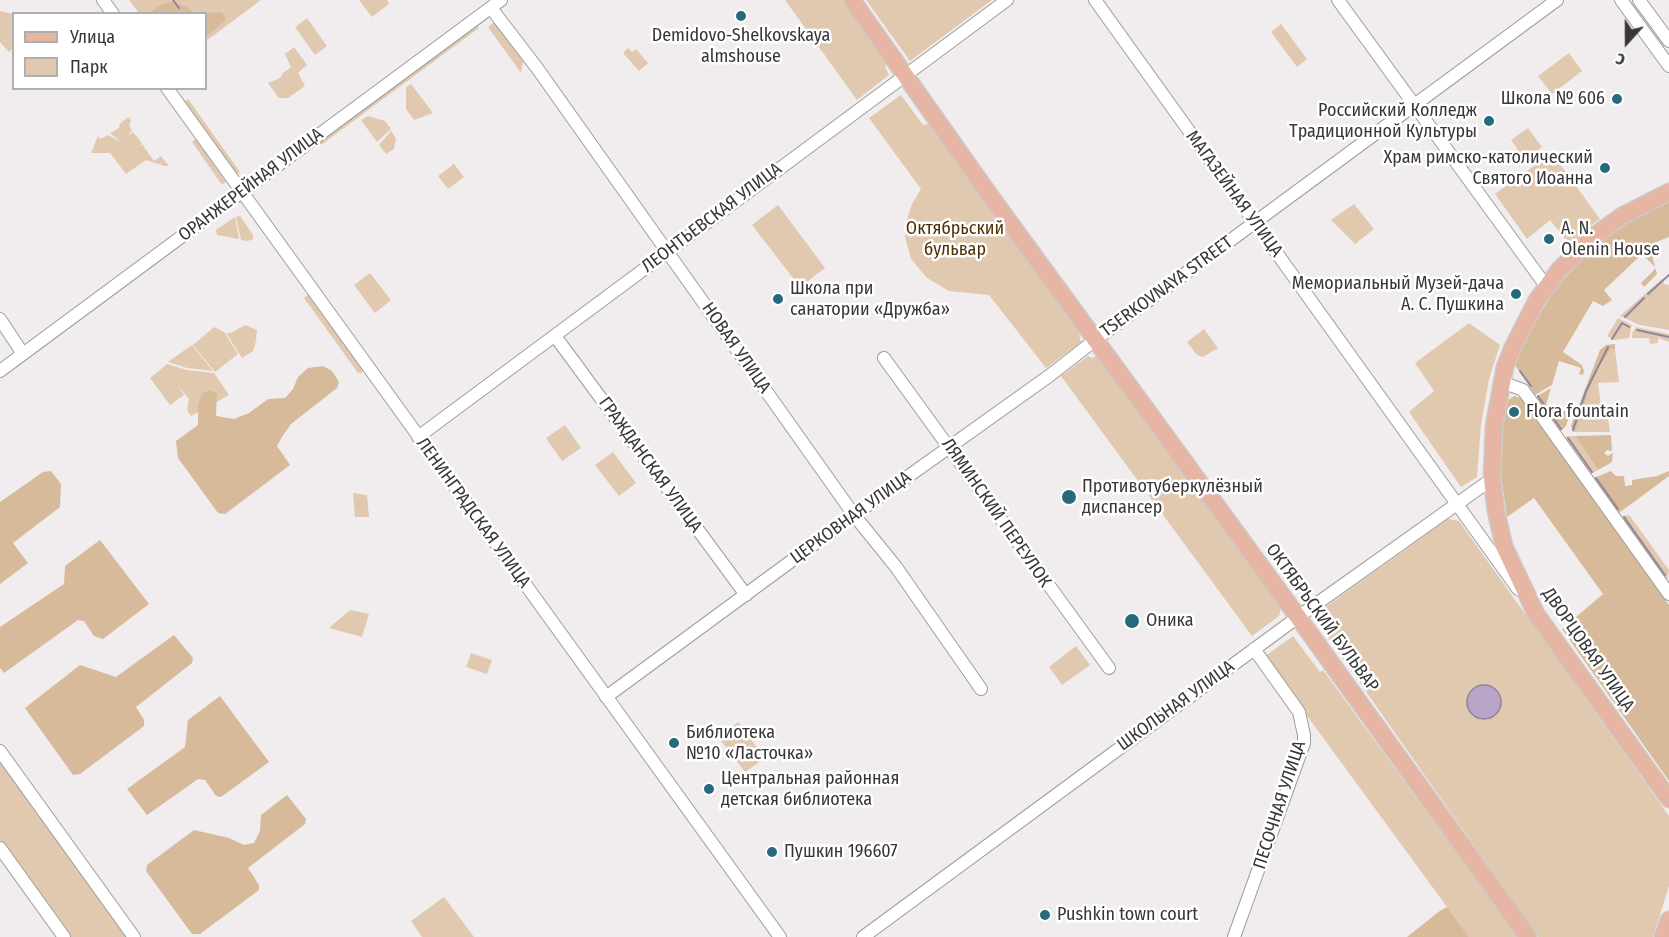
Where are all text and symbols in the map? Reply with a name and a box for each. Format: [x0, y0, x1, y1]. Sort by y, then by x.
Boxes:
marker: Demidovo-Shelkovskaya almshouse [734, 9, 748, 23]
legend [12, 12, 207, 90]
north arrow [1597, 12, 1657, 72]
place label: Demidovo-Shelkovskaya almshouse [652, 25, 830, 68]
text: Улица [70, 26, 115, 48]
text: С [1613, 49, 1628, 70]
text: Парк [70, 56, 108, 78]
place label: Школа № 606 [1501, 88, 1605, 110]
marker: Школа № 606 [1610, 92, 1624, 106]
place label: Российский Колледж Традиционной Культуры [1289, 100, 1477, 142]
marker: Российский Колледж Традиционной Культуры [1482, 114, 1496, 128]
street label: ОРАНЖЕРЕЙНАЯ УЛИЦА [175, 124, 327, 246]
street label: МАГАЗЕЙНАЯ УЛИЦА [1181, 127, 1287, 261]
place label: Храм римско-католический Святого Иоанна [1384, 147, 1593, 190]
street label: ЛЕОНТЬЕВСКАЯ УЛИЦА [638, 158, 786, 278]
marker: Храм римско-католический Святого Иоанна [1598, 161, 1612, 175]
park label: Октябрьский бульвар [906, 218, 1004, 260]
place label: A. N. Olenin House [1561, 218, 1660, 260]
street label: TSERKOVNAYA STREET [1097, 232, 1237, 342]
marker: A. N. Olenin House [1542, 232, 1556, 246]
place label: Мемориальный Музей-дача А. С. Пушкина [1292, 273, 1504, 316]
place label: Школа при санатории «Дружба» [790, 278, 950, 320]
marker: Мемориальный Музей-дача А. С. Пушкина [1509, 287, 1523, 301]
marker: Школа при санатории «Дружба» [771, 292, 785, 306]
street label: НОВАЯ УЛИЦА [697, 299, 775, 397]
street label: ГРАЖДАНСКАЯ УЛИЦА [594, 393, 706, 537]
place label: Flora fountain [1526, 401, 1629, 423]
marker: Flora fountain [1507, 405, 1521, 419]
street label: ЛЕНИНГРАДСКАЯ УЛИЦА [411, 434, 535, 592]
street label: ЛЯМИНСКИЙ ПЕРЕУЛОК [936, 434, 1056, 592]
street label: ЦЕРКОВНАЯ УЛИЦА [786, 467, 916, 569]
place label: Противотуберкулёзный диспансер [1082, 476, 1263, 518]
marker: Противотуберкулёзный диспансер [1060, 488, 1078, 506]
street label: ОКТЯБРЬСКИЙ БУЛЬВАР [1261, 540, 1383, 696]
street label: ДВОРЦОВАЯ УЛИЦА [1537, 584, 1639, 716]
place label: Оника [1146, 610, 1194, 632]
marker: Оника [1123, 612, 1141, 630]
street label: ШКОЛЬНАЯ УЛИЦА [1113, 656, 1239, 756]
place label: Библиотека №10 «Ласточка» [686, 722, 813, 764]
marker: Библиотека №10 «Ласточка» [667, 736, 681, 750]
street label: ПЕСОЧНАЯ УЛИЦА [1249, 738, 1311, 872]
place label: Центральная районная детская библиотека [721, 768, 899, 810]
marker: Центральная районная детская библиотека [702, 782, 716, 796]
place label: Пушкин 196607 [784, 841, 898, 863]
marker: Пушкин 196607 [765, 845, 779, 859]
place label: Pushkin town court [1057, 904, 1198, 926]
marker: Pushkin town court [1038, 908, 1052, 922]

